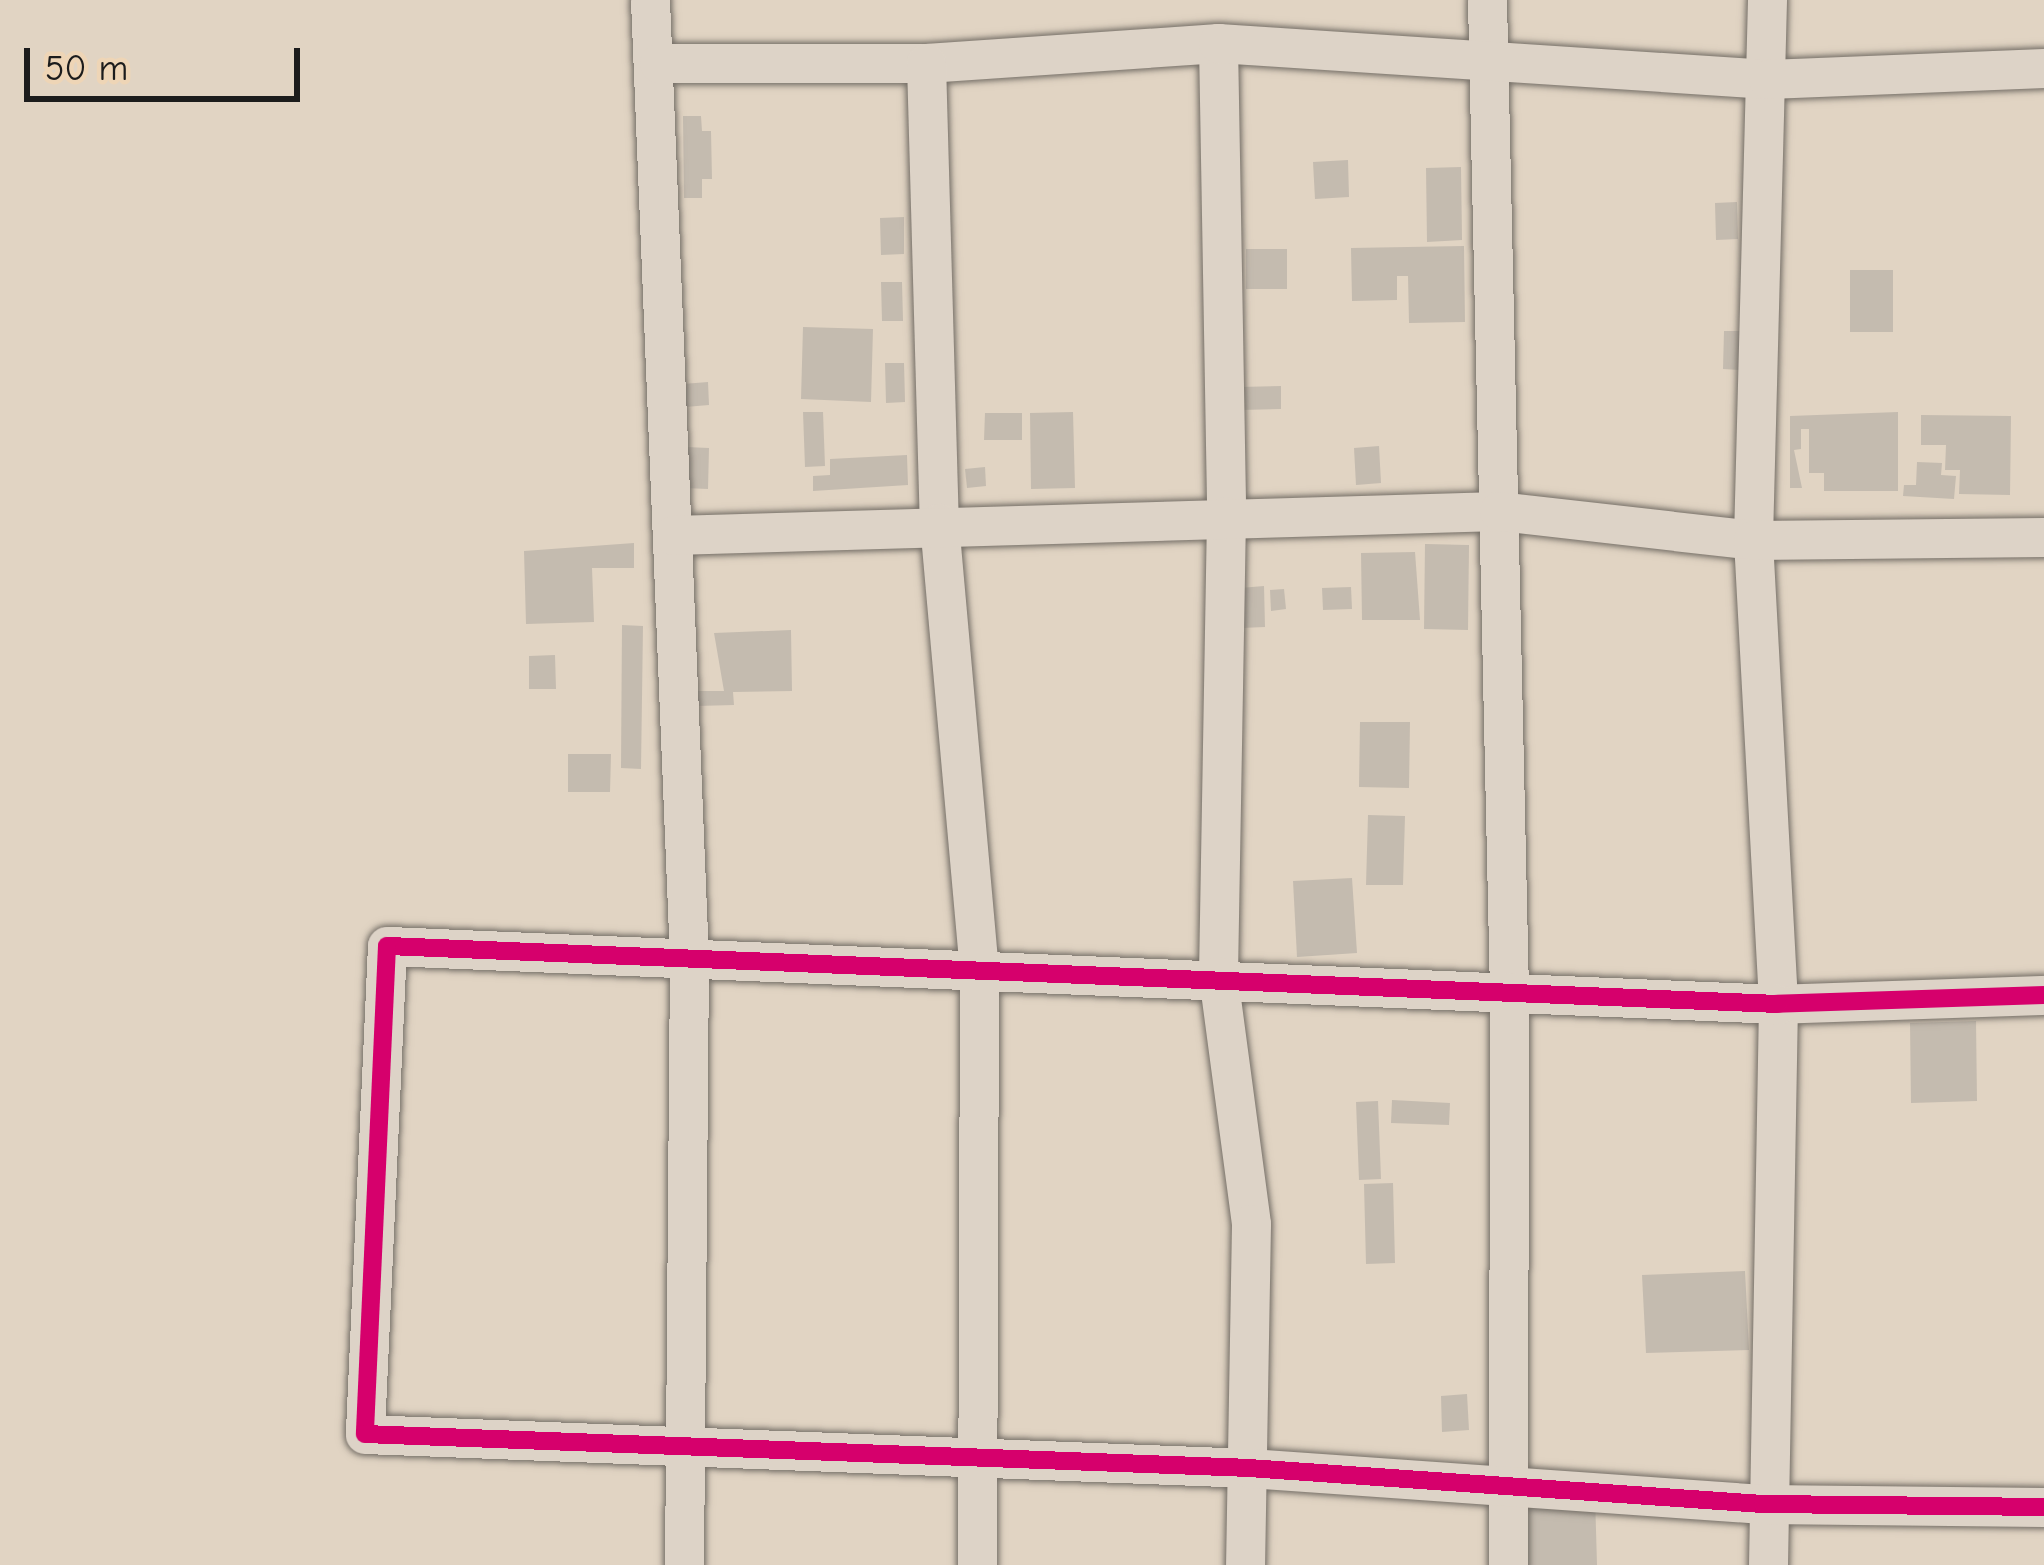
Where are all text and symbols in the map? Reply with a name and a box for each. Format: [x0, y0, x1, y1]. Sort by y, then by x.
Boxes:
scale bar [30, 24, 306, 98]
text: 50 m [45, 48, 128, 89]

